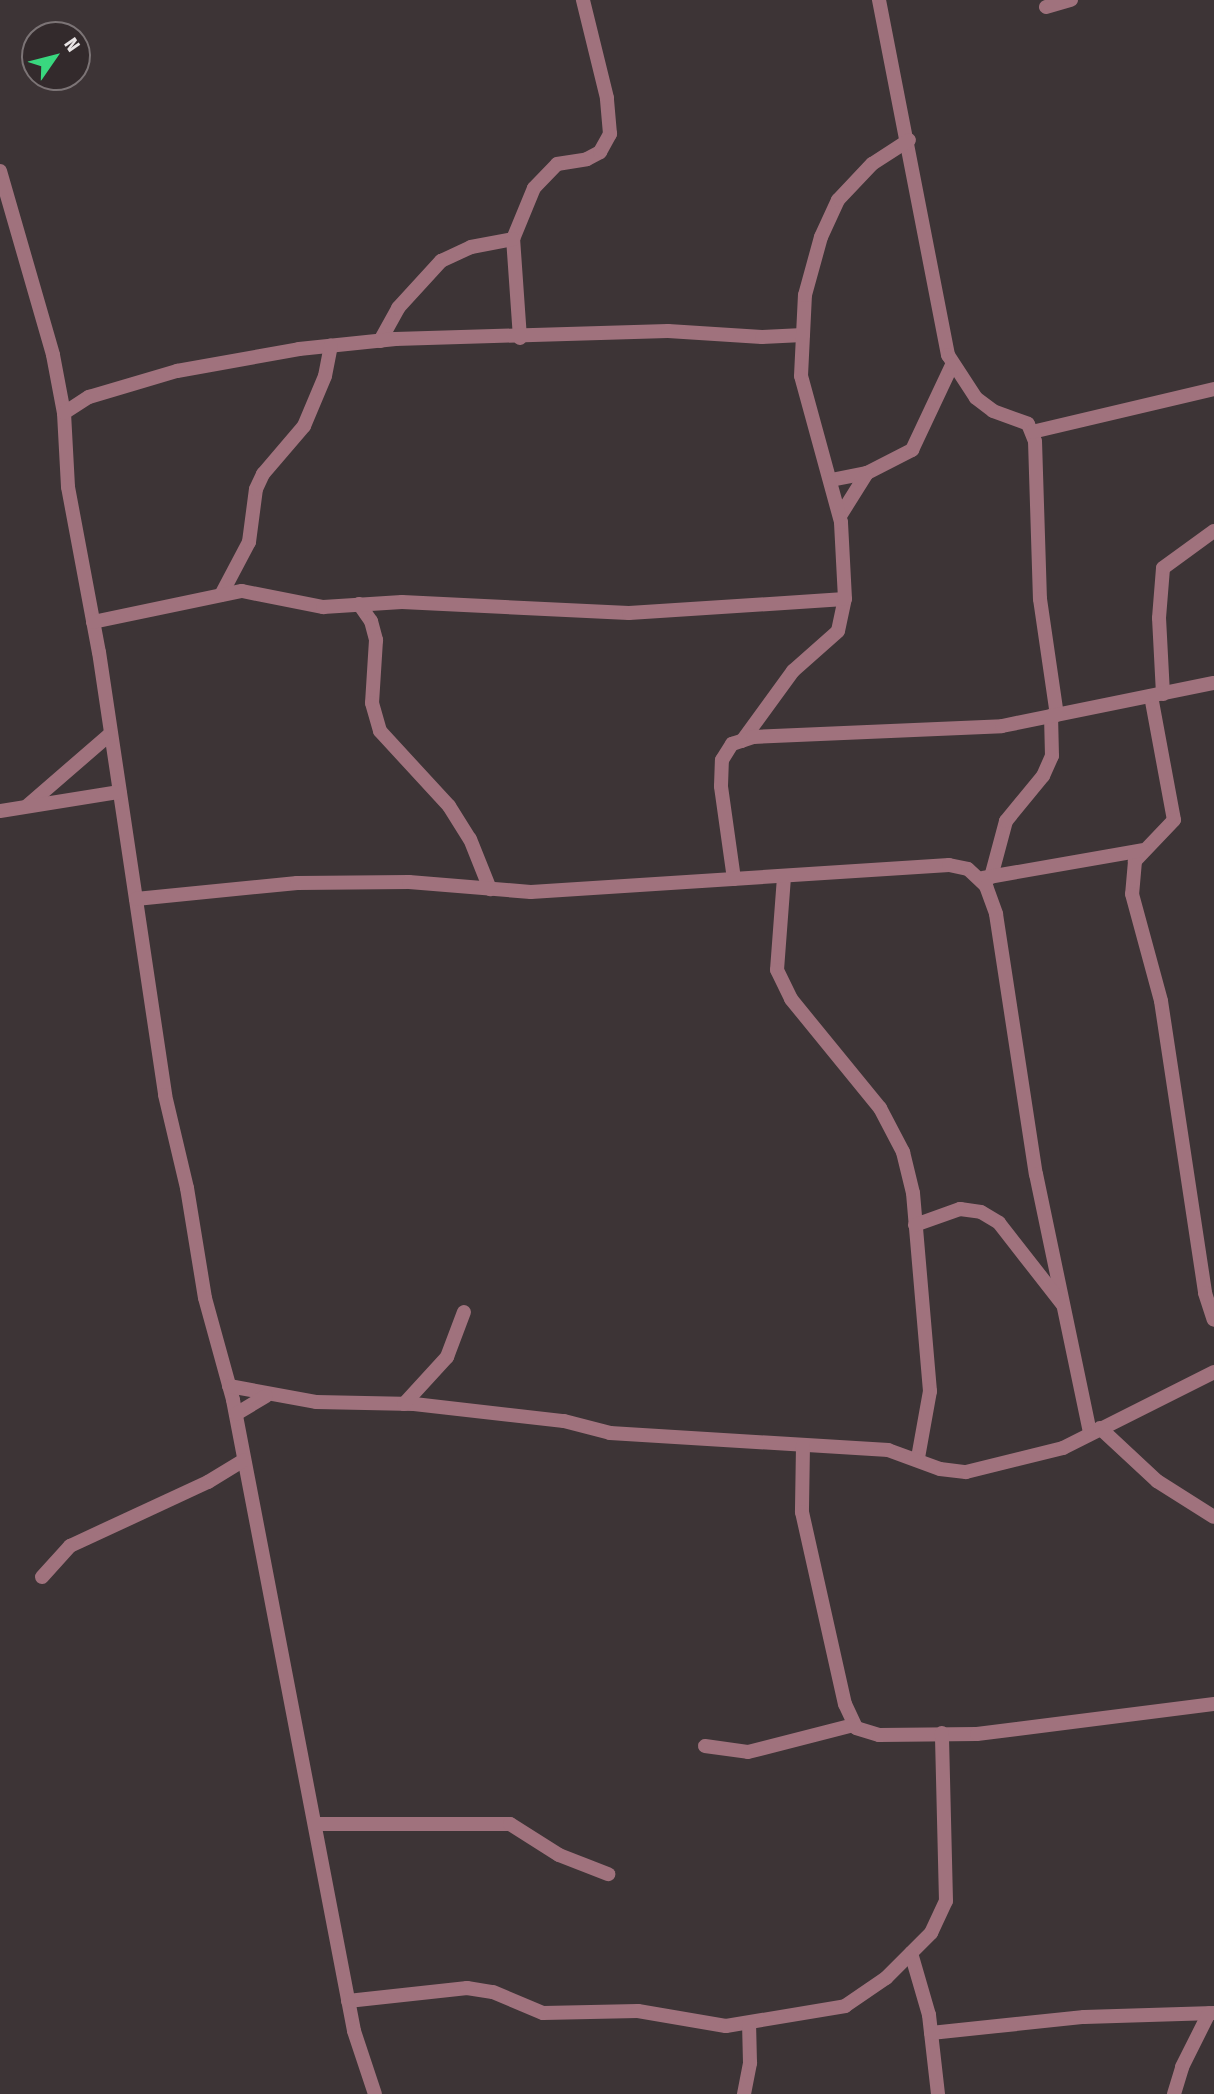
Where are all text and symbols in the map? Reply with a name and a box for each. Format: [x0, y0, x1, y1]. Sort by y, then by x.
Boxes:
north arrow [21, 21, 91, 91]
text: N [59, 34, 85, 56]

